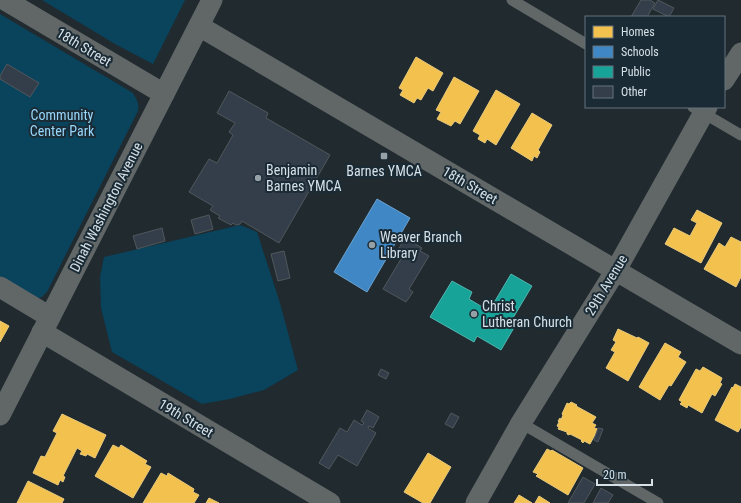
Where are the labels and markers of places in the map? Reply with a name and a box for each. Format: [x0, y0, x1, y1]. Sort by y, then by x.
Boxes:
marker: Barnes YMCA [379, 151, 389, 161]
place label: Benjamin Barnes YMCA [266, 162, 342, 194]
place label: Barnes YMCA [346, 163, 422, 179]
marker: Benjamin Barnes YMCA [253, 173, 263, 183]
place label: Weaver Branch Library [380, 229, 462, 261]
marker: Weaver Branch Library [367, 240, 377, 250]
place label: Christ Lutheran Church [482, 298, 572, 330]
marker: Christ Lutheran Church [469, 309, 479, 319]

